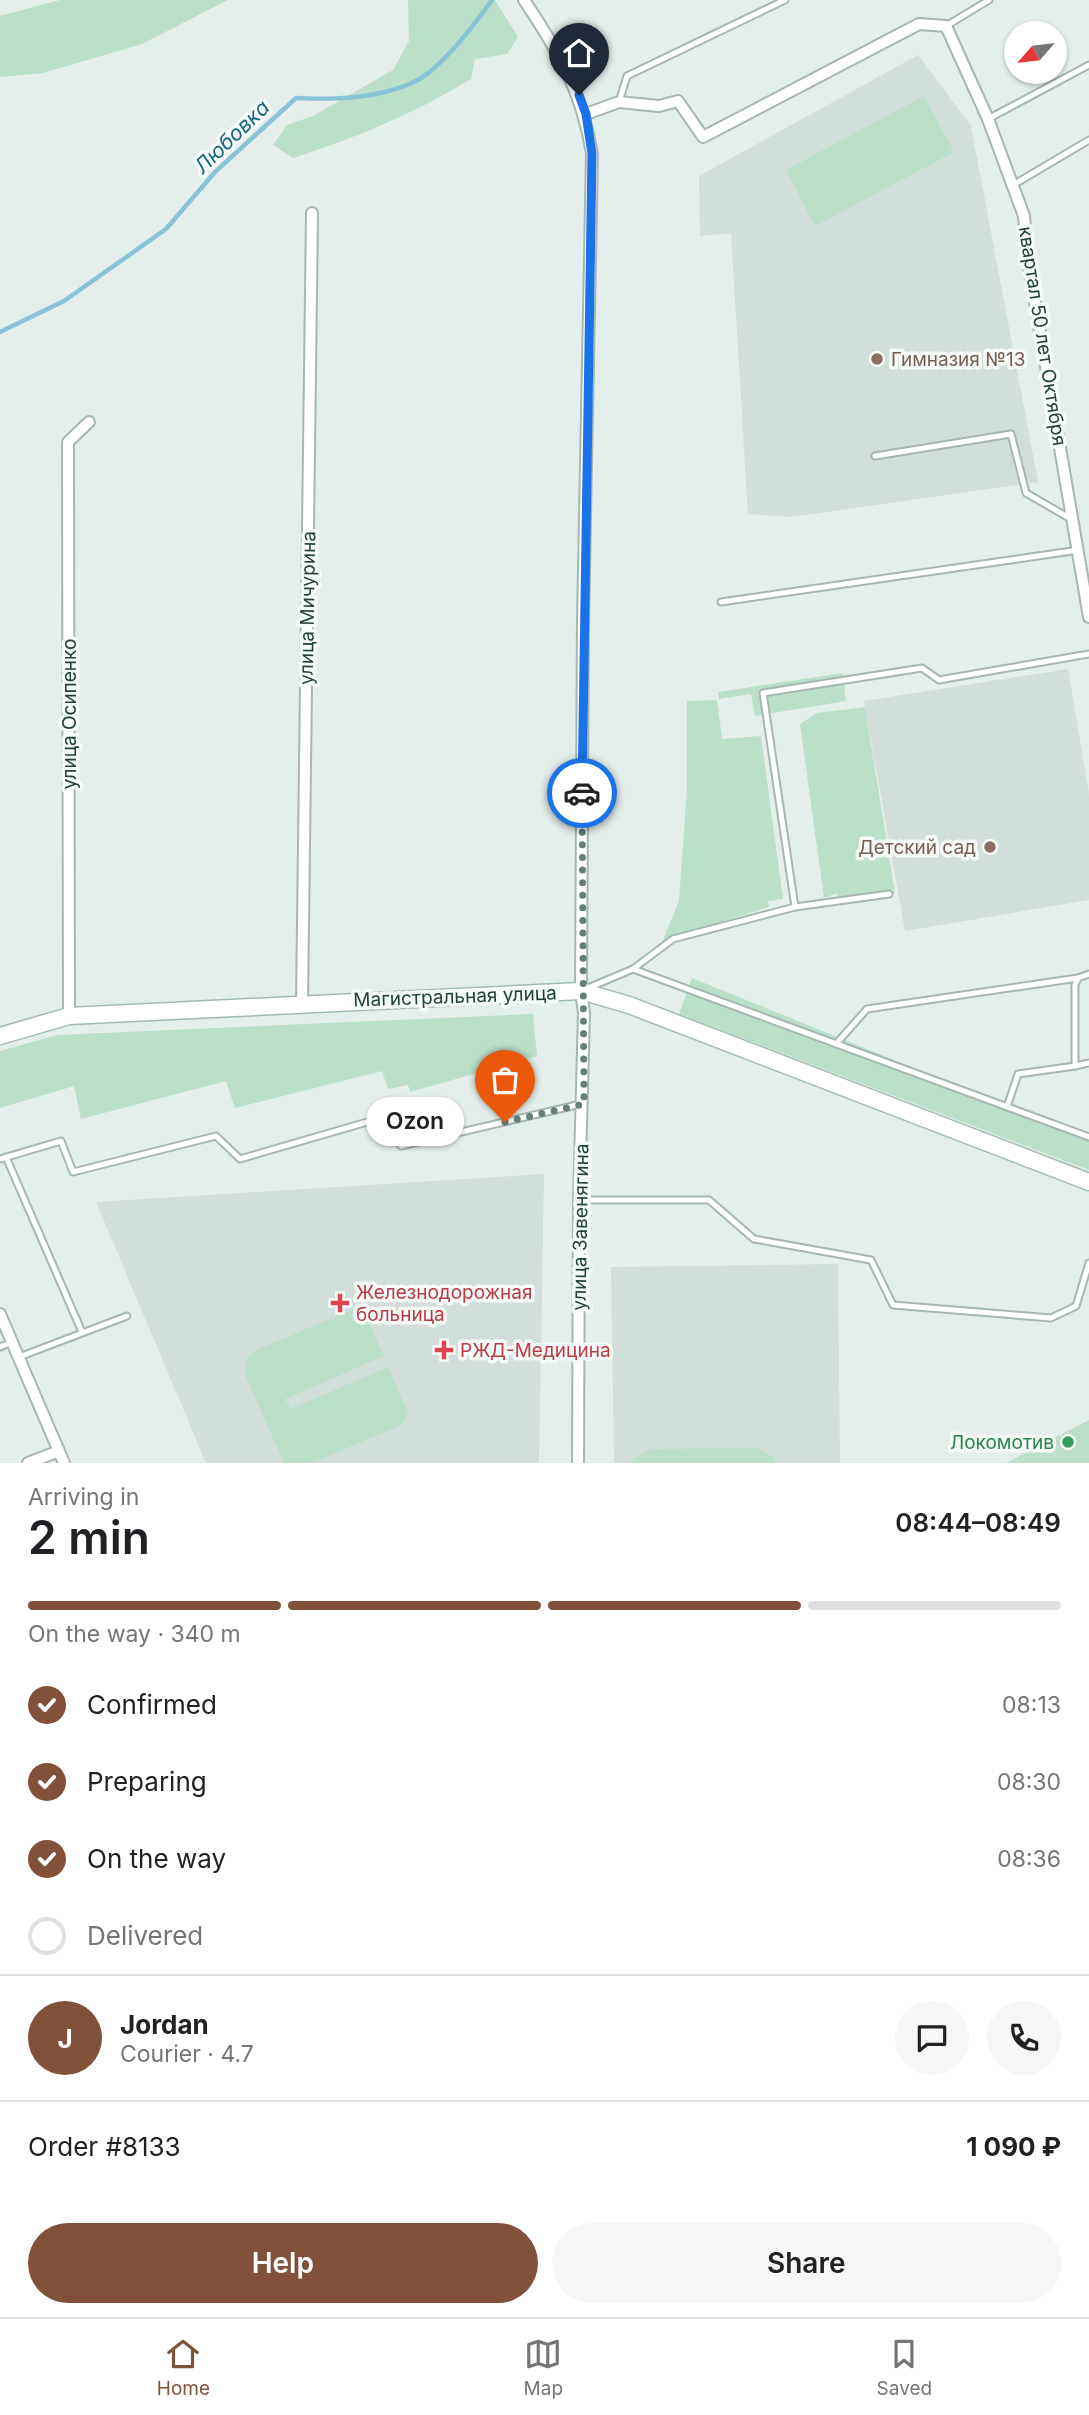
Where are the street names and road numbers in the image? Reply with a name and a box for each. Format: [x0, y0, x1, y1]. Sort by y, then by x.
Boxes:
street label: квартал 50 лет Октября [1014, 225, 1071, 447]
street label: улица Мичурина [295, 531, 320, 685]
street label: улица Осипенко [58, 639, 81, 789]
street label: Магистральная улица [353, 981, 557, 1012]
street label: улица Завенягина [568, 1143, 593, 1311]

